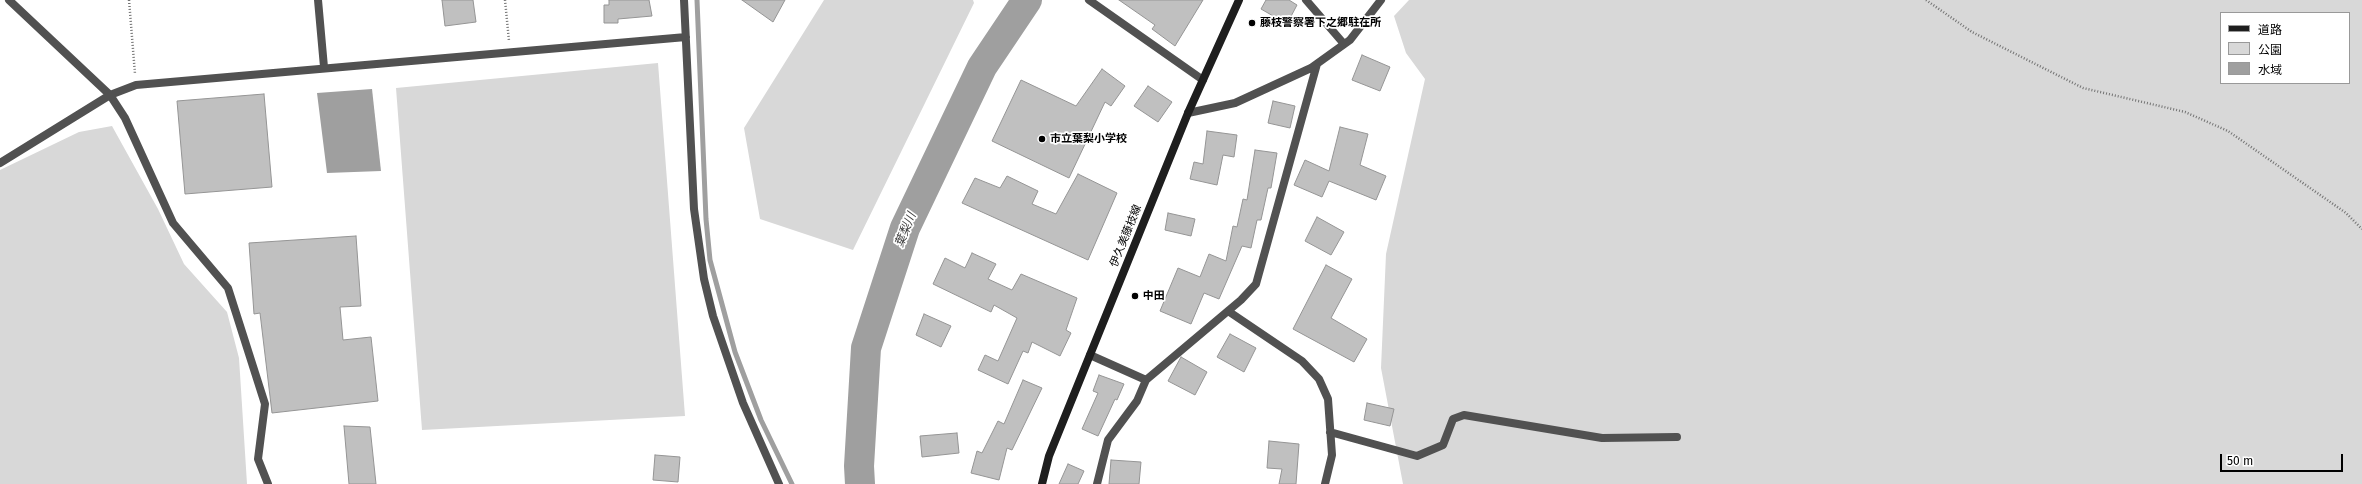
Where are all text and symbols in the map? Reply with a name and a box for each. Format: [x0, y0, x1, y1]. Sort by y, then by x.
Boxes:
legend [2220, 12, 2350, 84]
place label: 藤枝警察署下之郷駐在所 [1260, 16, 1381, 30]
marker: 藤枝警察署下之郷駐在所 [1247, 18, 1257, 28]
text: 道路 [2258, 23, 2282, 37]
text: 公園 [2258, 43, 2282, 57]
text: 水域 [2258, 63, 2282, 77]
place label: 市立葉梨小学校 [1050, 132, 1127, 146]
marker: 市立葉梨小学校 [1037, 134, 1047, 144]
street label: 伊久美藤枝線 [1108, 203, 1144, 269]
water label: 葉梨川 [893, 211, 919, 249]
place label: 中田 [1143, 289, 1165, 303]
marker: 中田 [1130, 291, 1140, 301]
scale bar [2222, 446, 2345, 472]
text: 50 m [2227, 454, 2253, 468]

